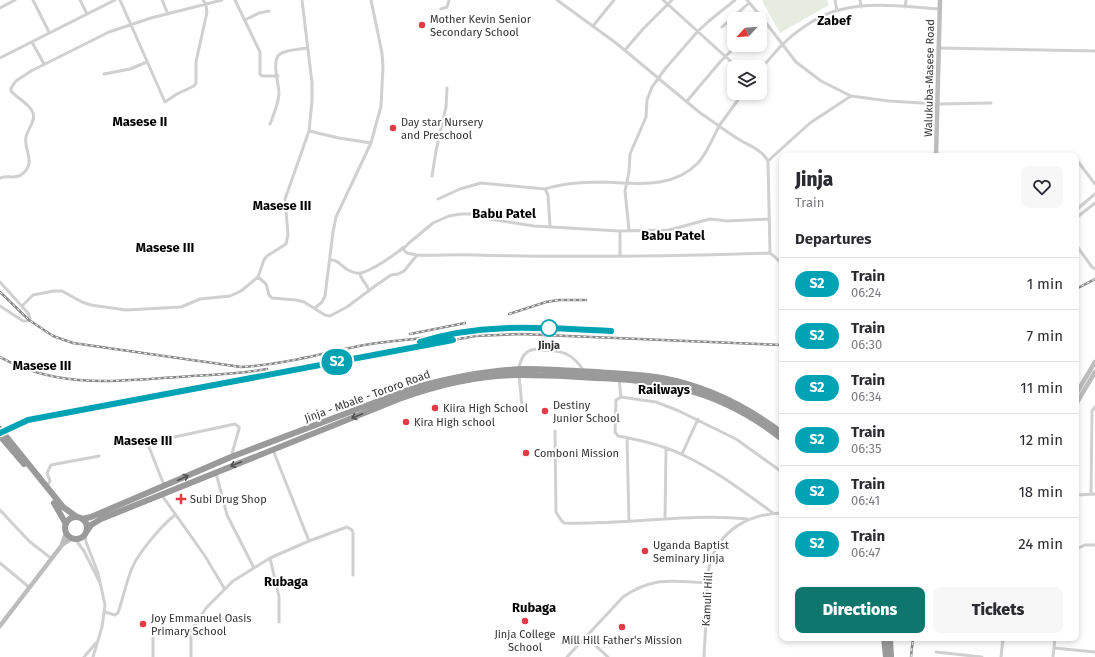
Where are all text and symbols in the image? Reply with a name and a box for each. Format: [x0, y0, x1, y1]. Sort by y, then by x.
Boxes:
north arrow [727, 12, 767, 52]
map controls [727, 12, 767, 100]
place label: Mother Kevin Senior Secondary School [430, 13, 532, 39]
district label: Zabef [817, 13, 852, 28]
street label: Walukuba-Masese Road [922, 19, 937, 137]
marker: Mother Kevin Senior Secondary School [417, 20, 427, 30]
button: layers [727, 60, 767, 100]
district label: Masese II [113, 114, 167, 129]
place label: Day star Nursery and Preschool [401, 116, 484, 142]
marker: Day star Nursery and Preschool [388, 123, 398, 133]
button: heart [1021, 166, 1063, 208]
text: Jinja [795, 168, 833, 191]
text: Train [795, 195, 824, 210]
district label: Masese III [253, 198, 311, 213]
district label: Babu Patel [472, 206, 536, 221]
district label: Babu Patel [641, 228, 705, 243]
text: Departures [795, 230, 872, 248]
district label: Masese III [136, 240, 194, 255]
text: Train [851, 267, 885, 285]
text: S2 [809, 275, 825, 292]
text: 1 min [1027, 275, 1063, 293]
text: 06:24 [851, 285, 881, 300]
marker: Jinja [540, 319, 558, 337]
text: Train [851, 319, 885, 337]
text: S2 [809, 327, 825, 344]
text: 7 min [1026, 327, 1063, 345]
text: 06:30 [851, 337, 882, 352]
place label: Jinja [537, 339, 560, 352]
line badge: S2 [319, 349, 355, 375]
text: S2 [329, 353, 345, 370]
district label: Masese III [13, 358, 71, 373]
street label: Jinja - Mbale - Tororo Road [302, 368, 432, 425]
text: Train [851, 371, 885, 389]
text: S2 [809, 379, 825, 396]
text: 11 min [1020, 379, 1063, 397]
district label: Railways [638, 382, 691, 397]
text: 06:34 [851, 389, 882, 404]
place label: Destiny Junior School [553, 399, 620, 425]
place label: Kiira High School [443, 402, 528, 415]
marker: Kiira High School [430, 403, 440, 413]
marker: Destiny Junior School [540, 406, 550, 416]
one-way arrow [351, 412, 363, 420]
place label: Kira High school [414, 416, 495, 429]
marker: Kira High school [401, 417, 411, 427]
text: Train [851, 423, 885, 441]
text: S2 [809, 431, 825, 448]
text: 12 min [1019, 431, 1063, 449]
district label: Masese III [114, 433, 172, 448]
text: 06:35 [851, 441, 881, 456]
place label: Comboni Mission [534, 447, 619, 460]
marker: Comboni Mission [521, 448, 531, 458]
one-way arrow [231, 461, 243, 469]
one-way arrow [176, 474, 188, 482]
text: Train [851, 475, 885, 493]
text: S2 [809, 483, 825, 500]
text: 18 min [1018, 483, 1063, 501]
marker: Subi Drug Shop [175, 493, 187, 505]
place label: Subi Drug Shop [190, 493, 267, 506]
text: 06:41 [851, 493, 880, 508]
text: Train [851, 527, 885, 545]
text: S2 [809, 535, 825, 552]
text: 24 min [1018, 535, 1063, 553]
place label: Uganda Baptist Seminary Jinja [653, 539, 729, 565]
text: 06:47 [851, 545, 881, 560]
marker: Uganda Baptist Seminary Jinja [640, 546, 650, 556]
street label: Kamuli Hill [700, 571, 715, 627]
district label: Rubaga [264, 574, 308, 589]
button: Directions [795, 587, 925, 633]
button: Tickets [933, 587, 1063, 633]
district label: Rubaga [512, 600, 556, 615]
place label: Joy Emmanuel Oasis Primary School [151, 612, 251, 638]
marker: Jinja College School [520, 616, 530, 626]
marker: Joy Emmanuel Oasis Primary School [138, 619, 148, 629]
marker: Mill Hill Father's Mission [617, 622, 627, 632]
place label: Jinja College School [494, 628, 556, 654]
place label: Mill Hill Father's Mission [562, 634, 682, 647]

